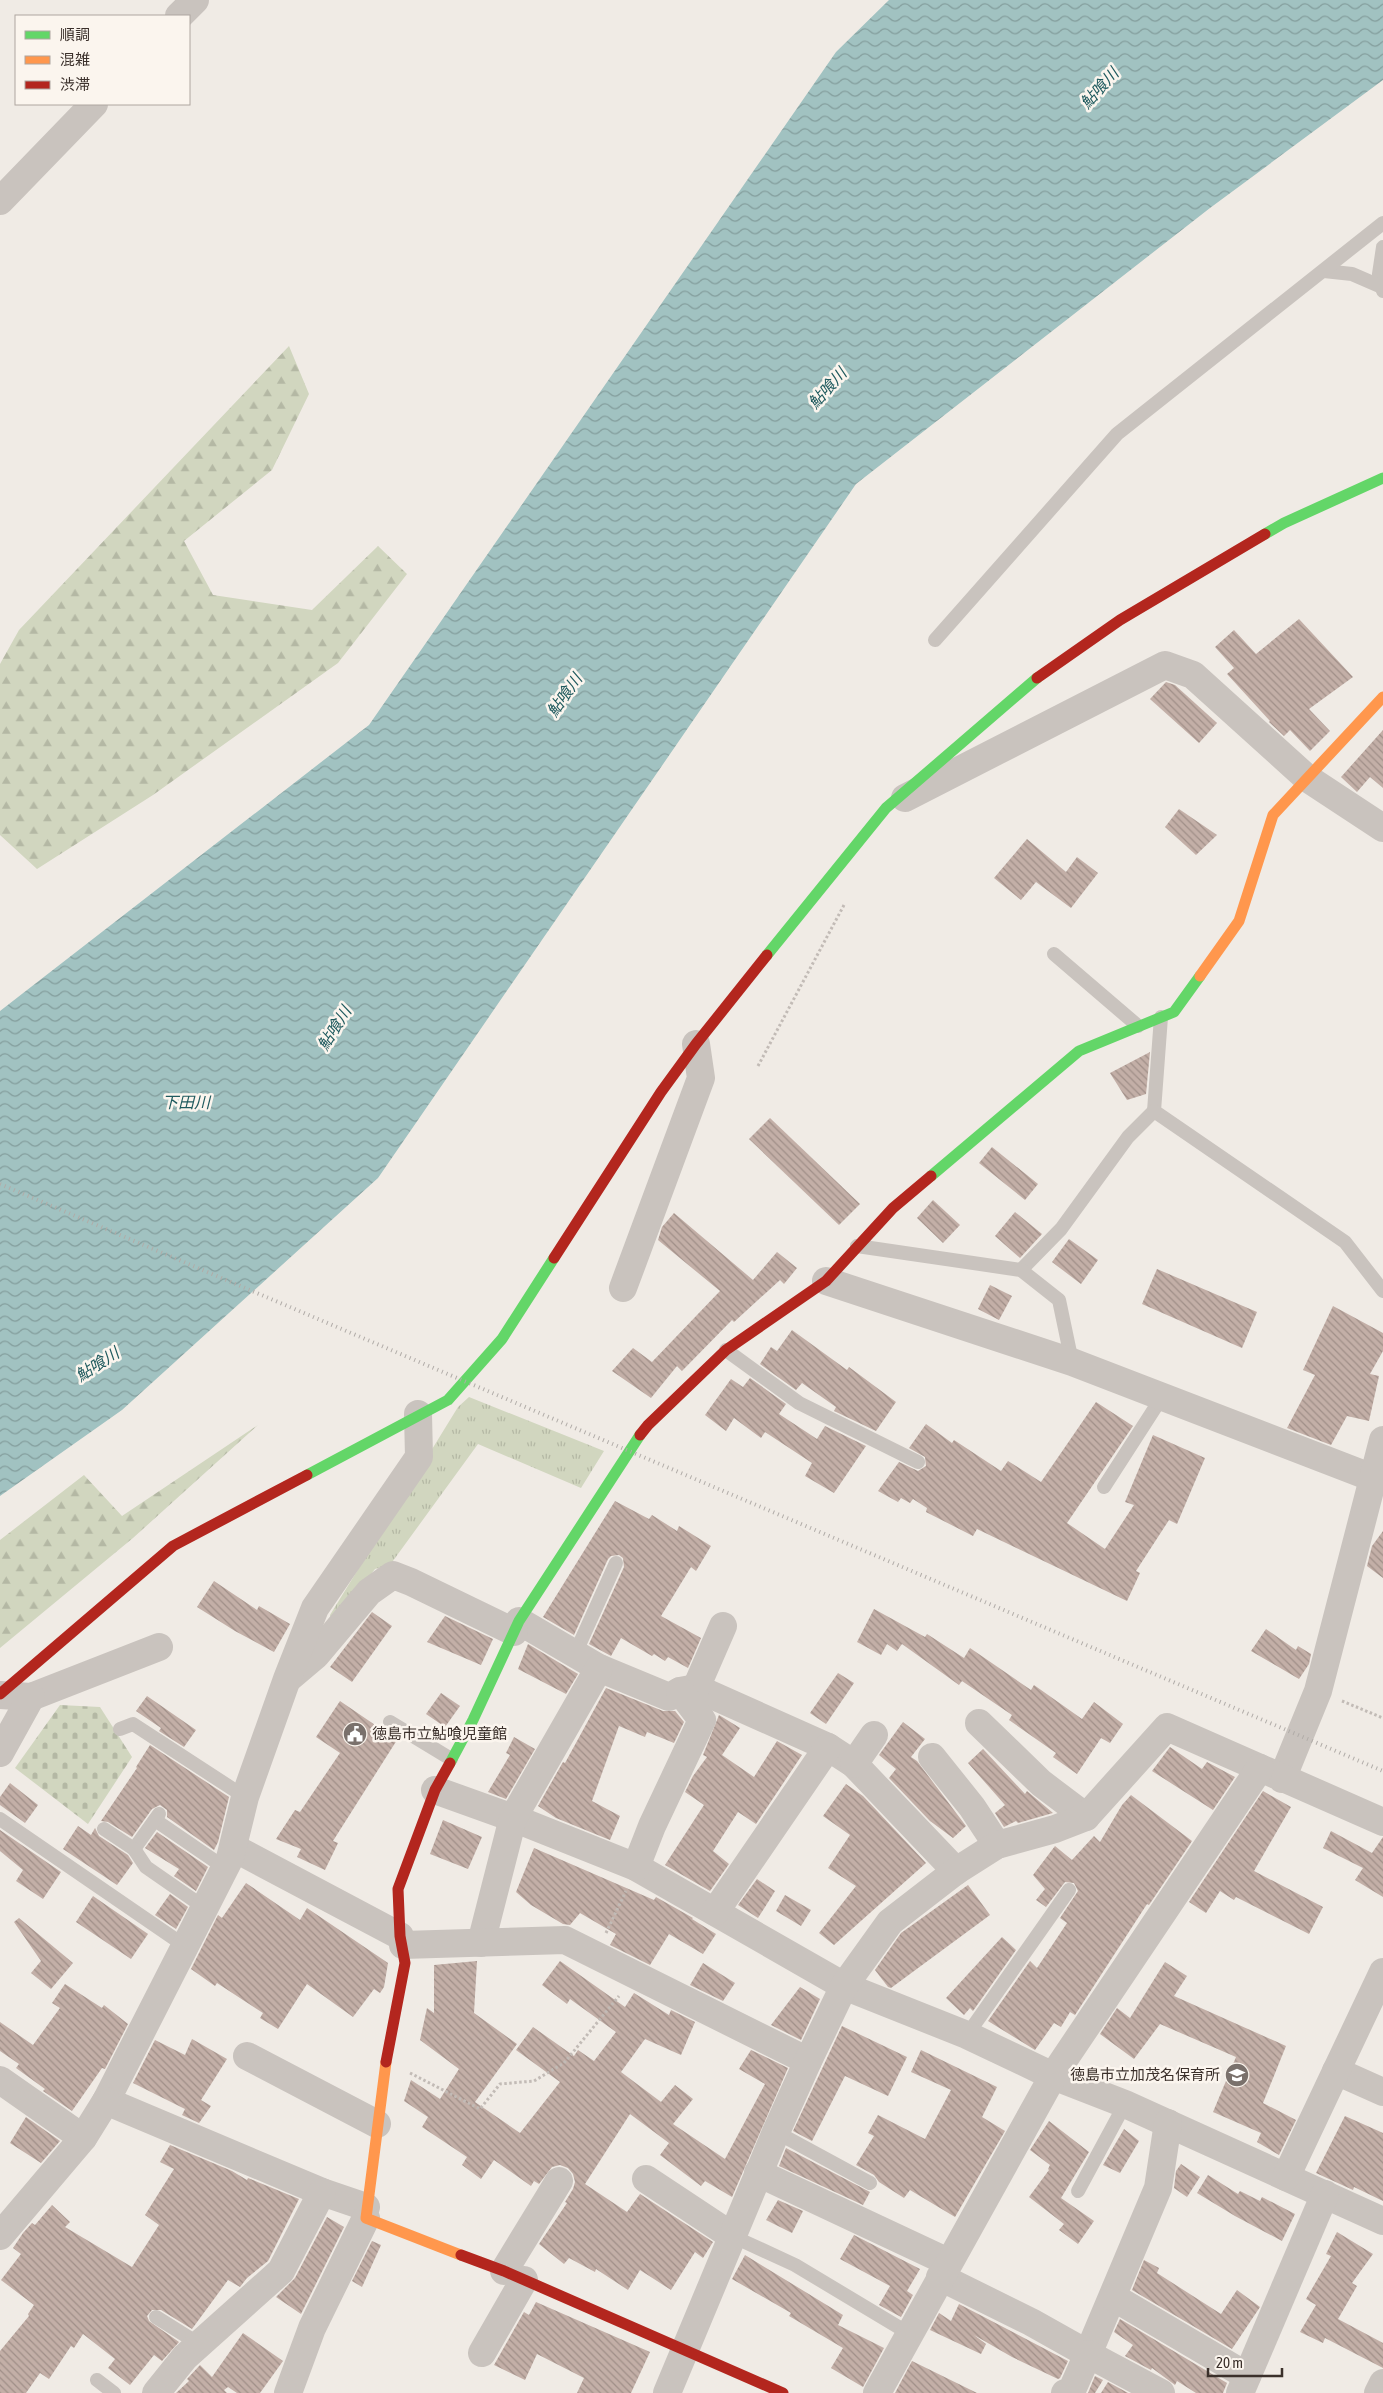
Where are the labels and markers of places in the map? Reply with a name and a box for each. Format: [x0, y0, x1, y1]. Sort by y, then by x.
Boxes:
public building icon: 徳島市立鮎喰児童館 [342, 1721, 368, 1747]
place label: 徳島市立鮎喰児童館 [372, 1725, 507, 1742]
school or university icon: 徳島市立加茂名保育所 [1224, 2062, 1250, 2088]
place label: 徳島市立加茂名保育所 [1070, 2066, 1220, 2083]

